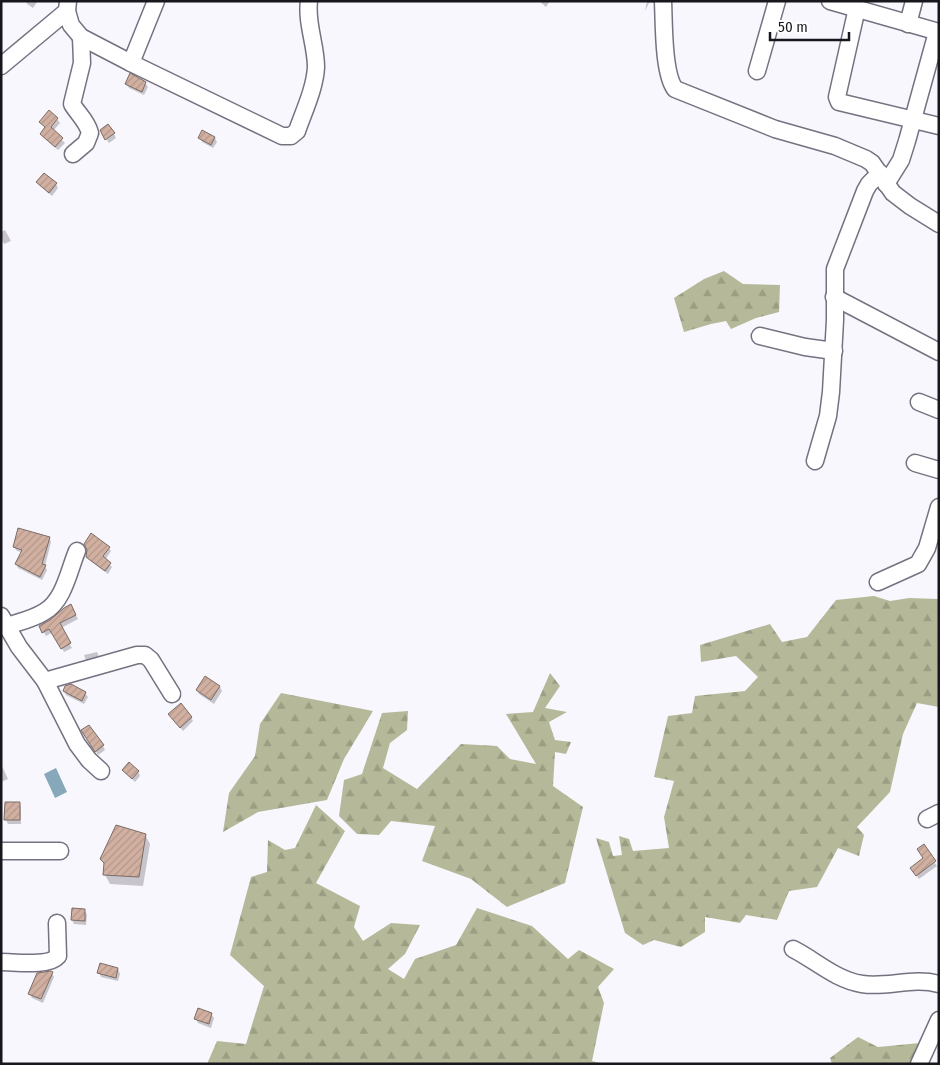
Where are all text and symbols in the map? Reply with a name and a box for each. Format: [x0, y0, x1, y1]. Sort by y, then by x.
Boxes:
scale bar [770, 10, 849, 42]
text: 50 m [778, 18, 808, 36]

